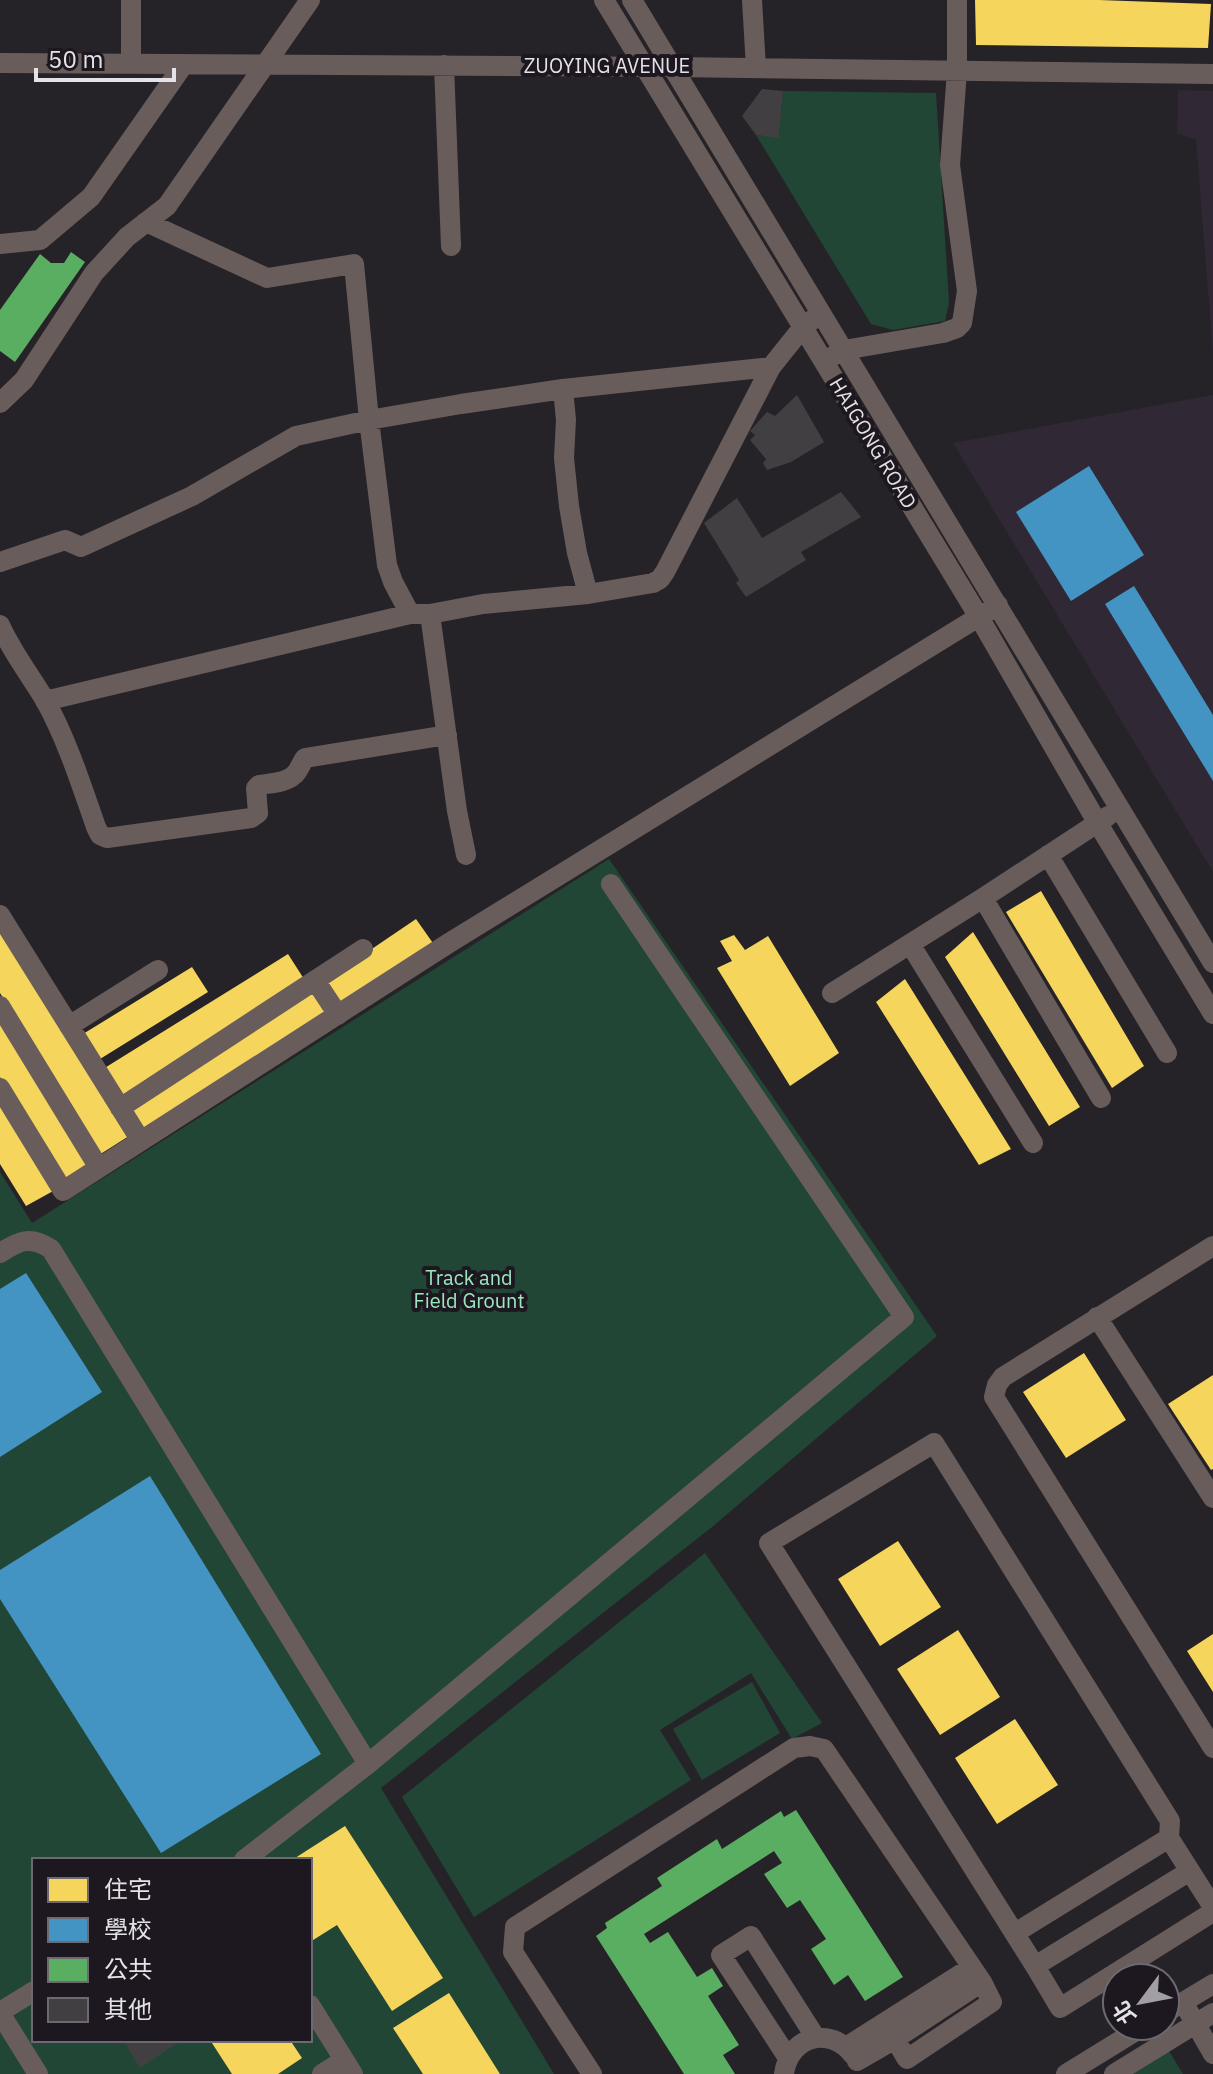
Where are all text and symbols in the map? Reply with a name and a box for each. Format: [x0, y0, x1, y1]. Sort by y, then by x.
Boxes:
scale bar [36, 32, 174, 82]
text: 50 m [48, 43, 103, 75]
street label: ZUOYING AVENUE [524, 52, 690, 79]
street label: HAIGONG ROAD [824, 372, 923, 513]
park label: Track and Field Grount [414, 1264, 525, 1314]
legend [32, 1858, 312, 2042]
text: 住宅 [104, 1873, 152, 1905]
text: 學校 [104, 1913, 152, 1945]
text: 公共 [104, 1953, 152, 1985]
north arrow [1101, 1962, 1181, 2042]
text: 其他 [104, 1993, 152, 2025]
text: 北 [1105, 1996, 1142, 2030]

